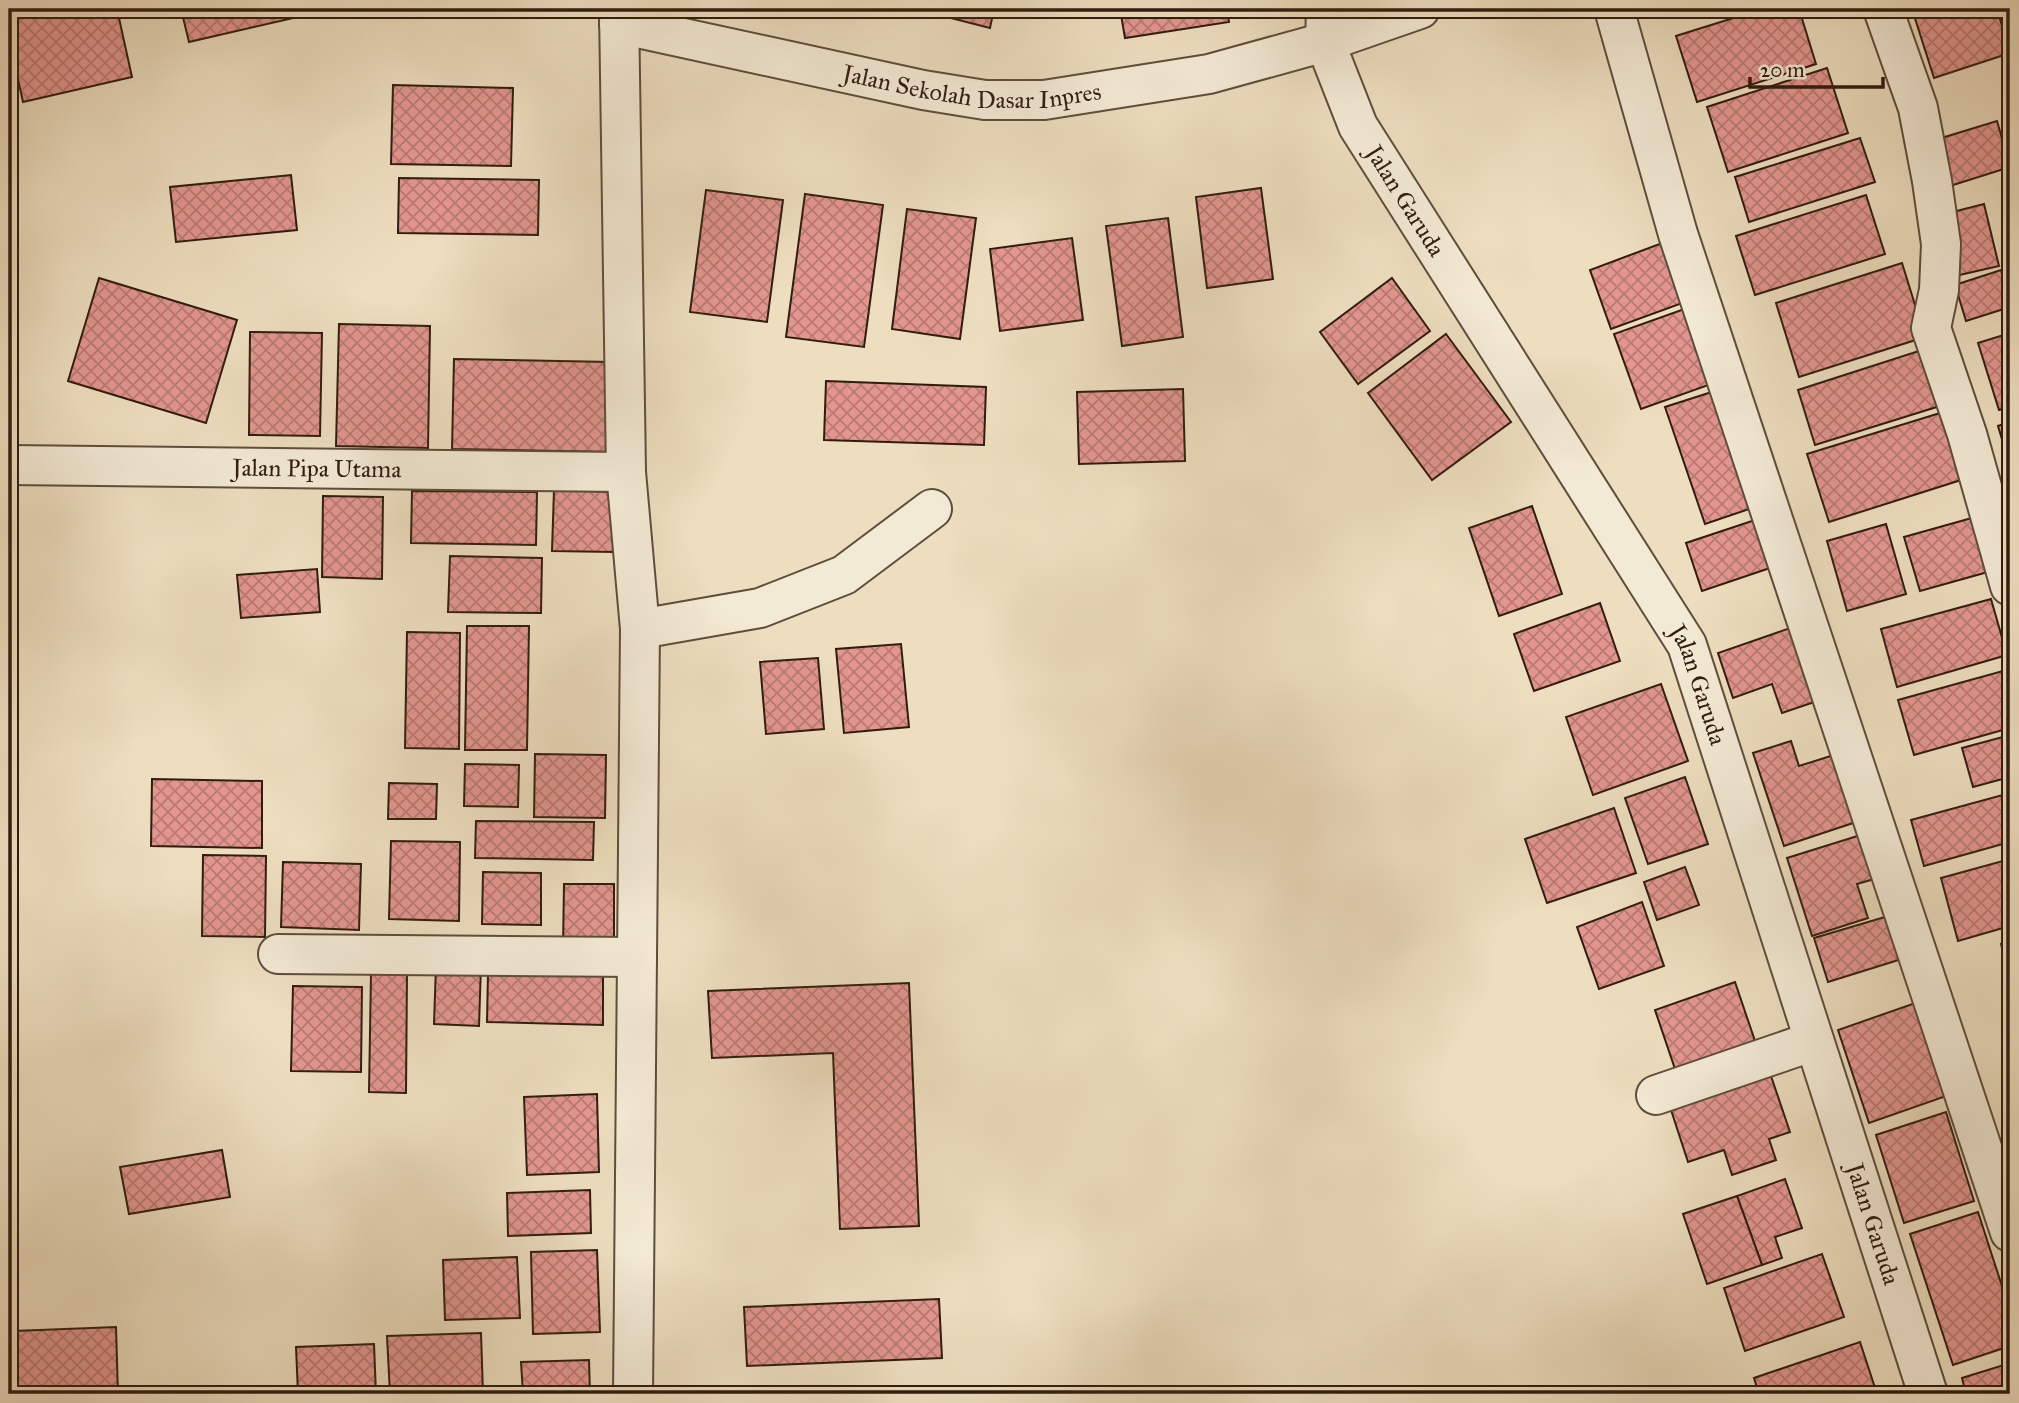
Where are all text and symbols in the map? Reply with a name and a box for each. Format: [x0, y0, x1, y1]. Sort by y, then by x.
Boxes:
scale bar [1750, 46, 1882, 90]
street label: Jalan Sekolah Dasar Inpres [837, 57, 1103, 115]
text: 20 m [1760, 57, 1805, 83]
street label: Jalan Garuda [1358, 137, 1452, 263]
street label: Jalan Pipa Utama [229, 453, 403, 484]
street label: Jalan Garuda [1661, 616, 1733, 750]
street label: Jalan Garuda [1839, 1157, 1907, 1289]

